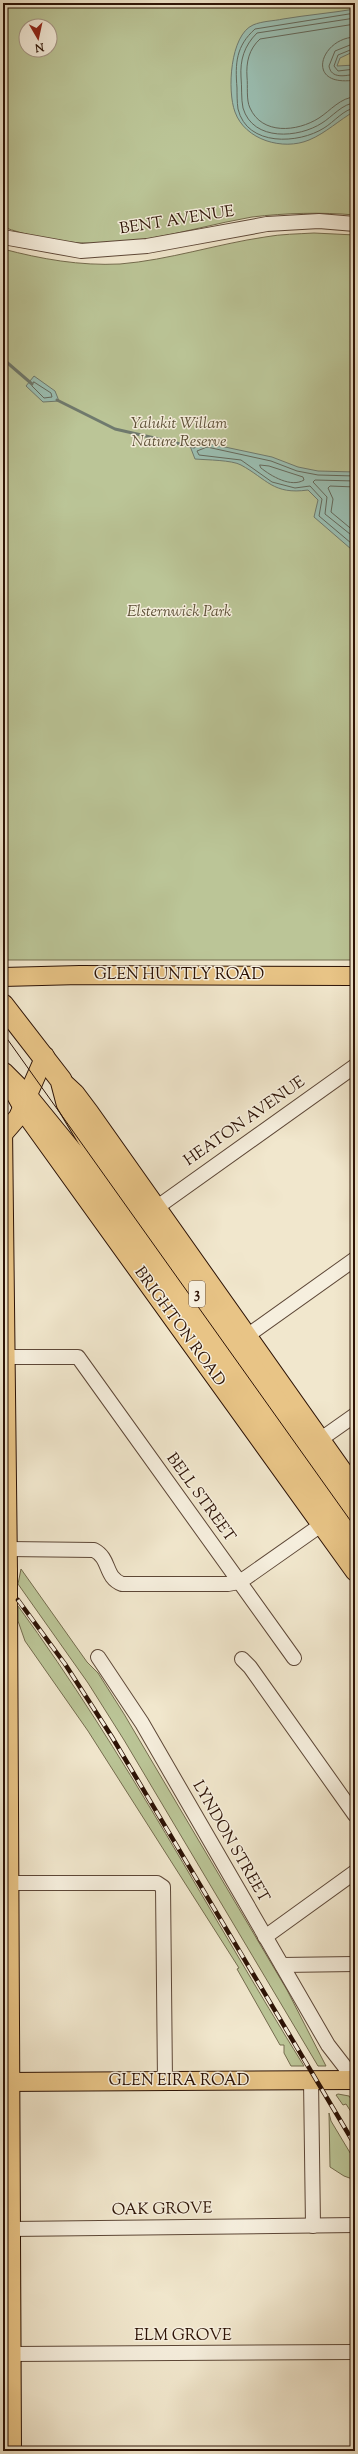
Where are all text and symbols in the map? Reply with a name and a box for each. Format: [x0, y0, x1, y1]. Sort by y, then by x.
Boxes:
north arrow [18, 18, 58, 58]
text: N [34, 38, 46, 56]
street label: BENT AVENUE [118, 201, 236, 241]
park label: Yalukit Willam Nature Reserve [131, 413, 227, 454]
park label: Elsternwick Park [127, 601, 231, 624]
street label: GLEN HUNTLY ROAD [94, 964, 264, 987]
street label: HEATON AVENUE [180, 1071, 311, 1173]
street label: BRIGHTON ROAD [128, 1262, 230, 1392]
road number: 3 [189, 1281, 205, 1307]
street label: BELL STREET [160, 1449, 240, 1547]
street label: LYNDON STREET [186, 1777, 274, 1907]
street label: GLEN EIRA ROAD [109, 2070, 249, 2093]
street label: OAK GROVE [111, 2198, 213, 2222]
street label: ELM GROVE [134, 2325, 232, 2348]

